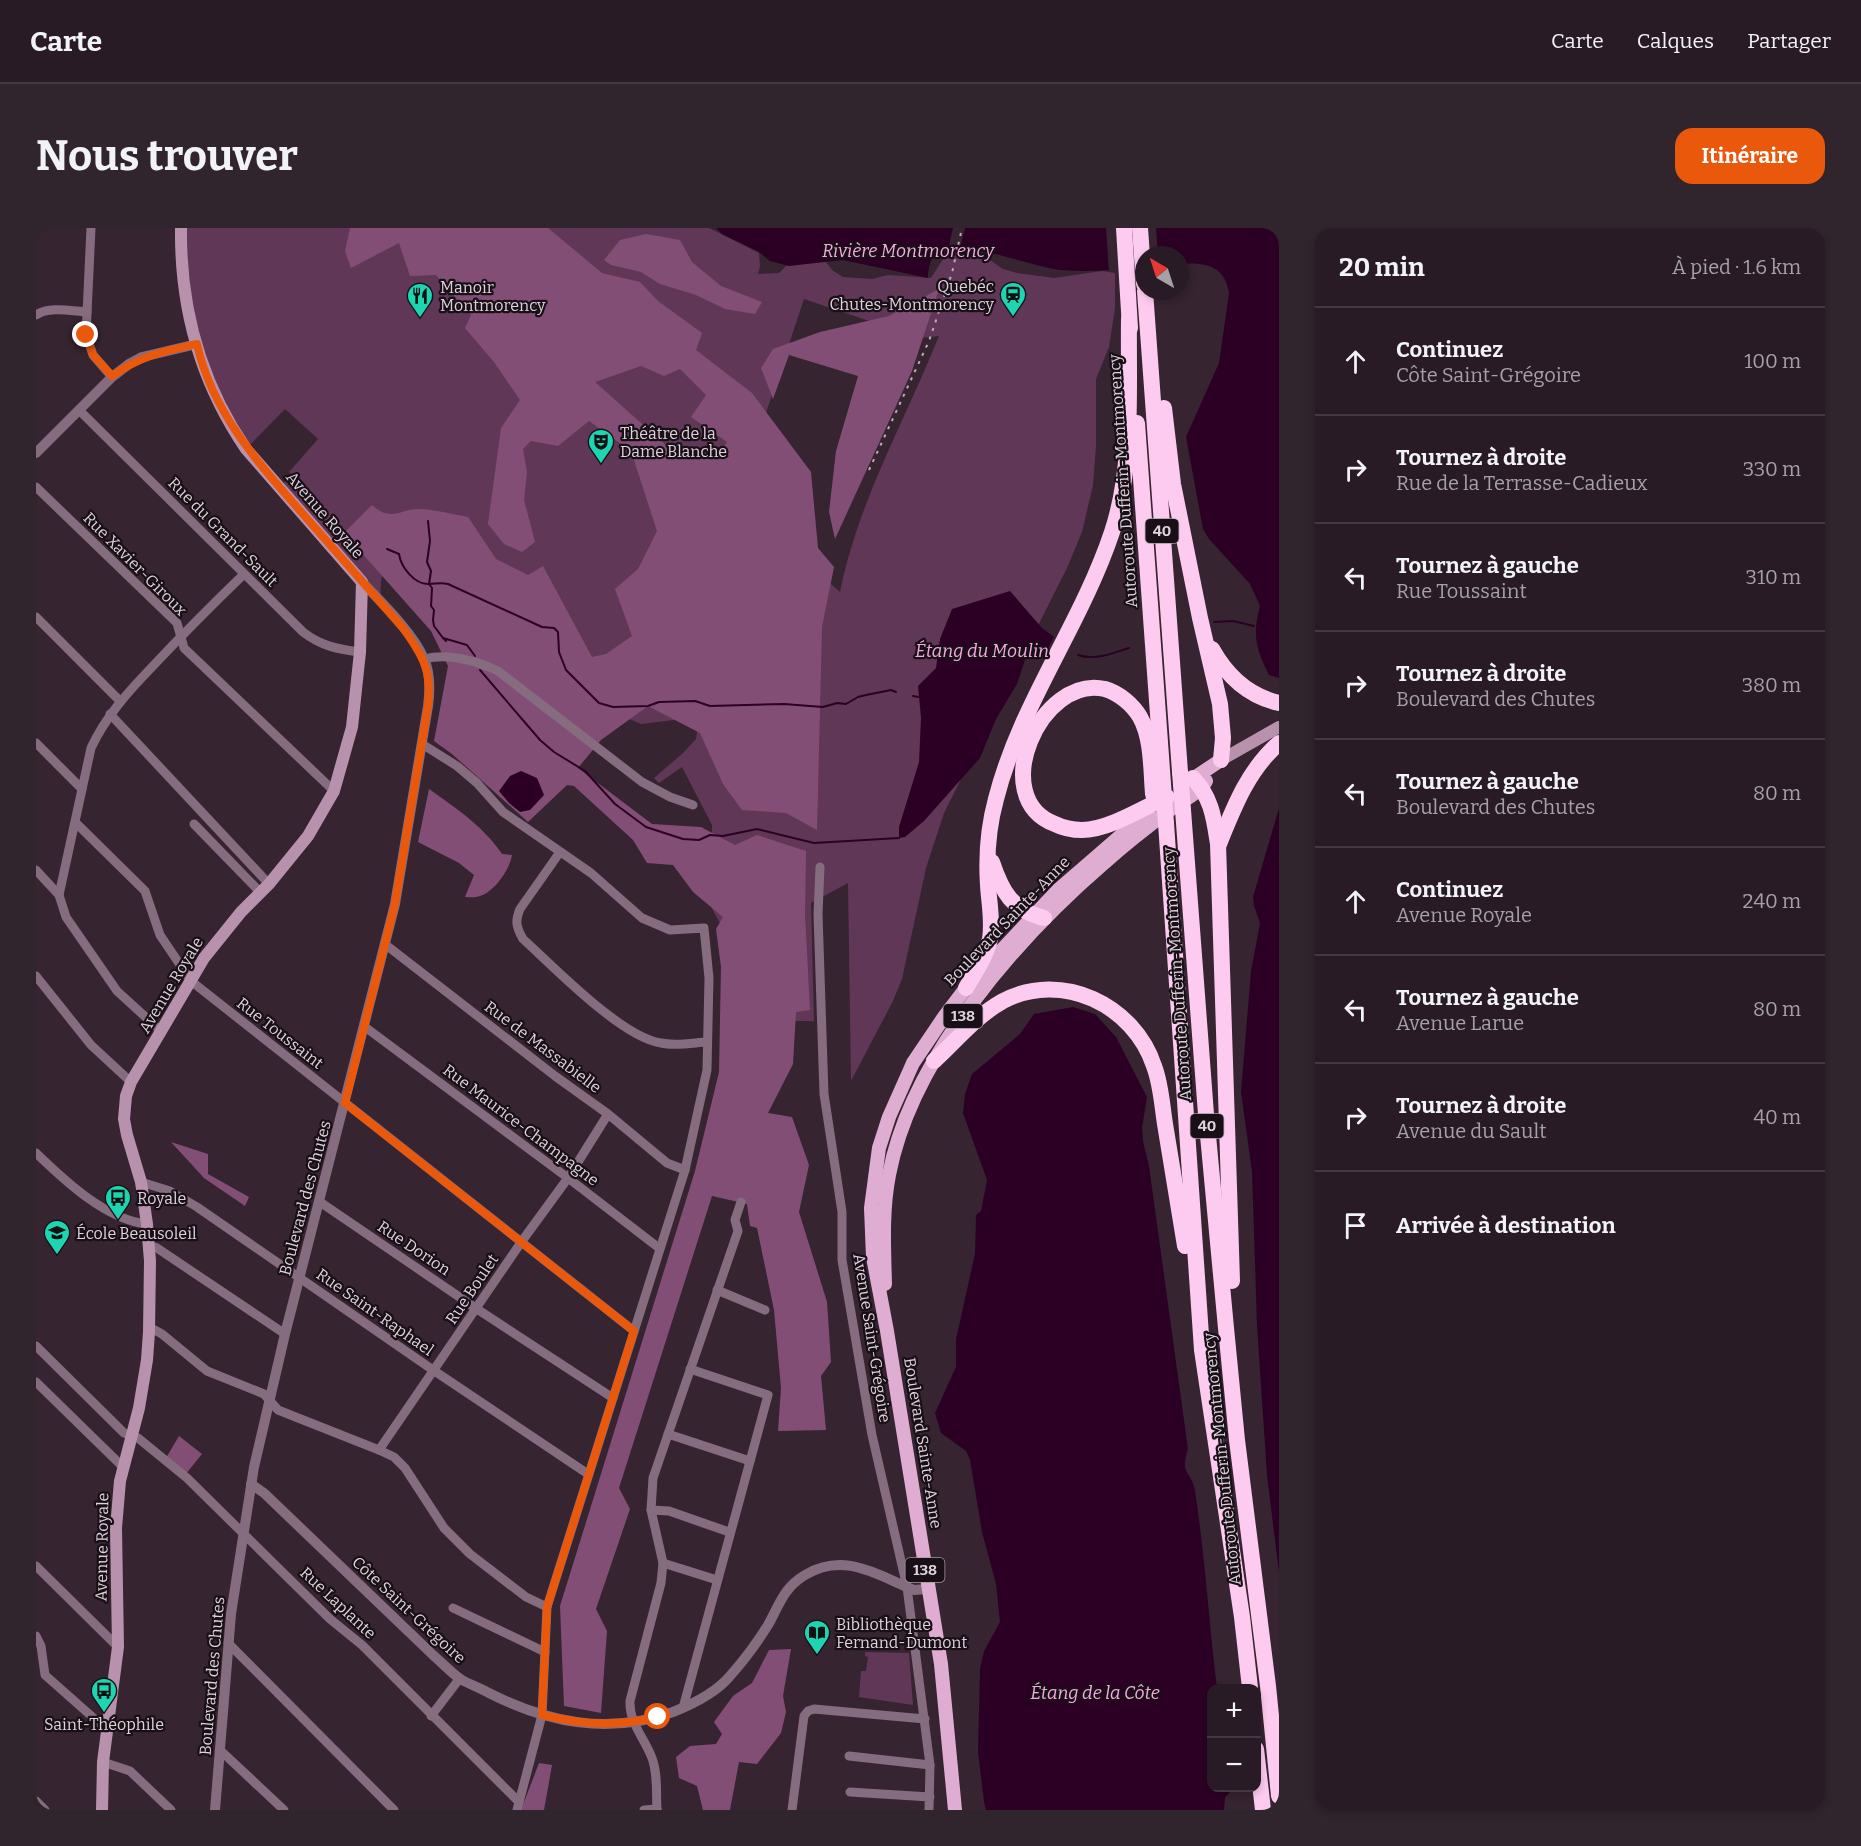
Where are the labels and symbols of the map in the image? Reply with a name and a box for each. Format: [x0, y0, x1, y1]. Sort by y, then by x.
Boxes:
water label: Rivière Montmorency [822, 240, 995, 262]
north arrow [1135, 246, 1189, 300]
place label: Quebéc Chutes-Montmorency [829, 277, 995, 314]
place label: Manoir Montmorency [440, 278, 546, 315]
station icon: Quebéc Chutes-Montmorency [998, 280, 1028, 318]
restaurant icon: Manoir Montmorency [405, 281, 435, 319]
route end [72, 321, 98, 347]
street label: Autoroute Dufferin-Montmorency [1105, 353, 1141, 608]
place label: Théâtre de la Dame Blanche [620, 424, 727, 461]
theatre icon: Théâtre de la Dame Blanche [586, 427, 616, 465]
street label: Avenue Royale [282, 468, 368, 562]
street label: Rue du Grand-Sault [164, 473, 282, 591]
street label: Rue Xavier-Giroux [79, 508, 191, 620]
road number: 40 [1146, 519, 1178, 543]
water label: Étang du Moulin [915, 639, 1049, 662]
street label: Autoroute Dufferin-Montmorency [1159, 846, 1195, 1101]
street label: Boulevard Sainte-Anne [940, 852, 1074, 990]
street label: Avenue Royale [135, 933, 207, 1037]
street label: Rue Toussaint [233, 993, 327, 1073]
street label: Rue de Massabielle [481, 997, 605, 1097]
road number: 138 [944, 1004, 982, 1028]
street label: Rue Maurice-Champagne [439, 1060, 603, 1190]
road number: 40 [1190, 1114, 1224, 1138]
street label: Boulevard des Chutes [275, 1119, 335, 1277]
bus stop icon: Royale [103, 1183, 133, 1221]
place label: Royale [137, 1189, 186, 1208]
street label: Rue Dorion [374, 1217, 454, 1279]
school or university icon: École Beausoleil [42, 1218, 72, 1256]
place label: École Beausoleil [76, 1223, 197, 1243]
street label: Rue Boulet [442, 1250, 503, 1328]
street label: Avenue Saint-Grégoire [849, 1252, 895, 1424]
street label: Rue Saint-Raphael [313, 1264, 438, 1360]
street label: Autoroute Dufferin-Montmorency [1199, 1331, 1245, 1586]
street label: Boulevard Sainte-Anne [900, 1356, 946, 1530]
street label: Avenue Royale [92, 1492, 112, 1602]
street label: Côte Saint-Grégoire [348, 1553, 470, 1667]
road number: 138 [906, 1558, 944, 1582]
street label: Rue Laplante [296, 1563, 380, 1643]
street label: Boulevard des Chutes [196, 1596, 228, 1756]
place label: Bibliothèque Fernand-Dumont [836, 1615, 967, 1652]
library icon: Bibliothèque Fernand-Dumont [802, 1618, 832, 1656]
bus stop icon: Saint-Théophile [89, 1676, 119, 1714]
water label: Étang de la Côte [1030, 1681, 1160, 1704]
route start [644, 1703, 670, 1729]
place label: Saint-Théophile [44, 1715, 164, 1734]

